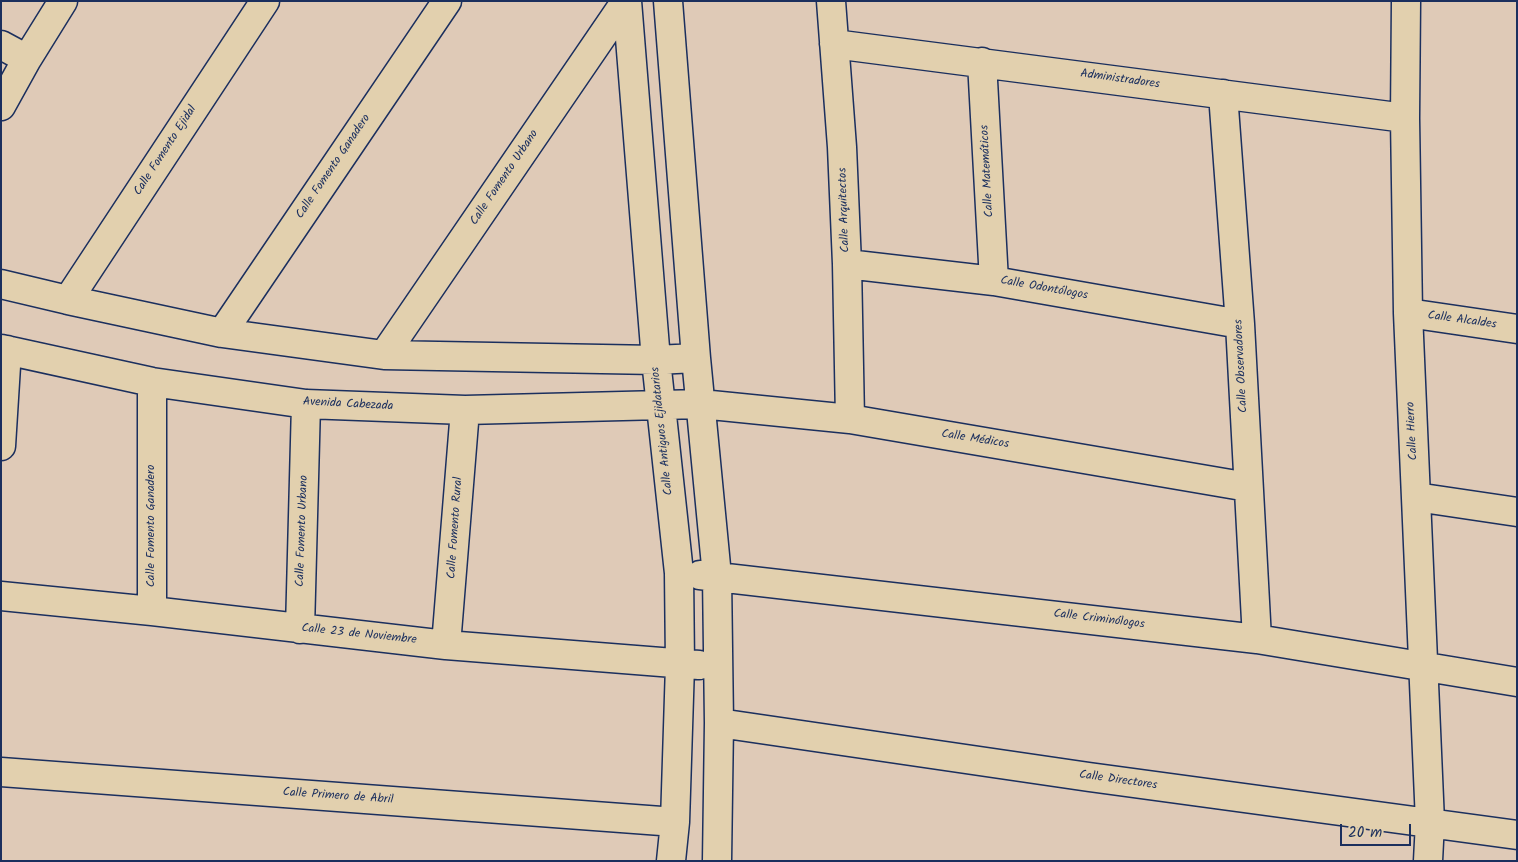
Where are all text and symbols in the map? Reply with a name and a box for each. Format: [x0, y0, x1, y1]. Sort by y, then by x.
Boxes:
street label: Administradores [1079, 67, 1161, 93]
street label: Calle Fomento Ejidal [132, 103, 200, 199]
street label: Calle Fomento Ganadero [294, 112, 374, 222]
street label: Calle Matemáticos [978, 124, 998, 218]
street label: Calle Fomento Urbano [468, 128, 542, 228]
street label: Calle Arquitectos [836, 167, 854, 253]
street label: Calle Odontólogos [999, 274, 1089, 304]
street label: Calle Alcaldes [1427, 309, 1497, 333]
street label: Calle Observadores [1232, 319, 1252, 413]
street label: Calle Antiguos Ejidatarios [649, 366, 677, 496]
street label: Avenida Cabezada [302, 395, 394, 415]
street label: Calle Hierro [1404, 401, 1422, 461]
street label: Calle Médicos [940, 428, 1010, 452]
street label: Calle Fomento Ganadero [145, 465, 159, 587]
street label: Calle Fomento Urbano [294, 475, 312, 587]
street label: Calle Fomento Rural [445, 477, 467, 579]
street label: Calle Criminólogos [1053, 607, 1145, 633]
street label: Calle 23 de Noviembre [301, 622, 417, 648]
street label: Calle Directores [1078, 768, 1158, 794]
street label: Calle Primero de Abril [282, 786, 394, 808]
scale bar [1343, 814, 1414, 846]
text: 20 m [1348, 821, 1382, 845]

